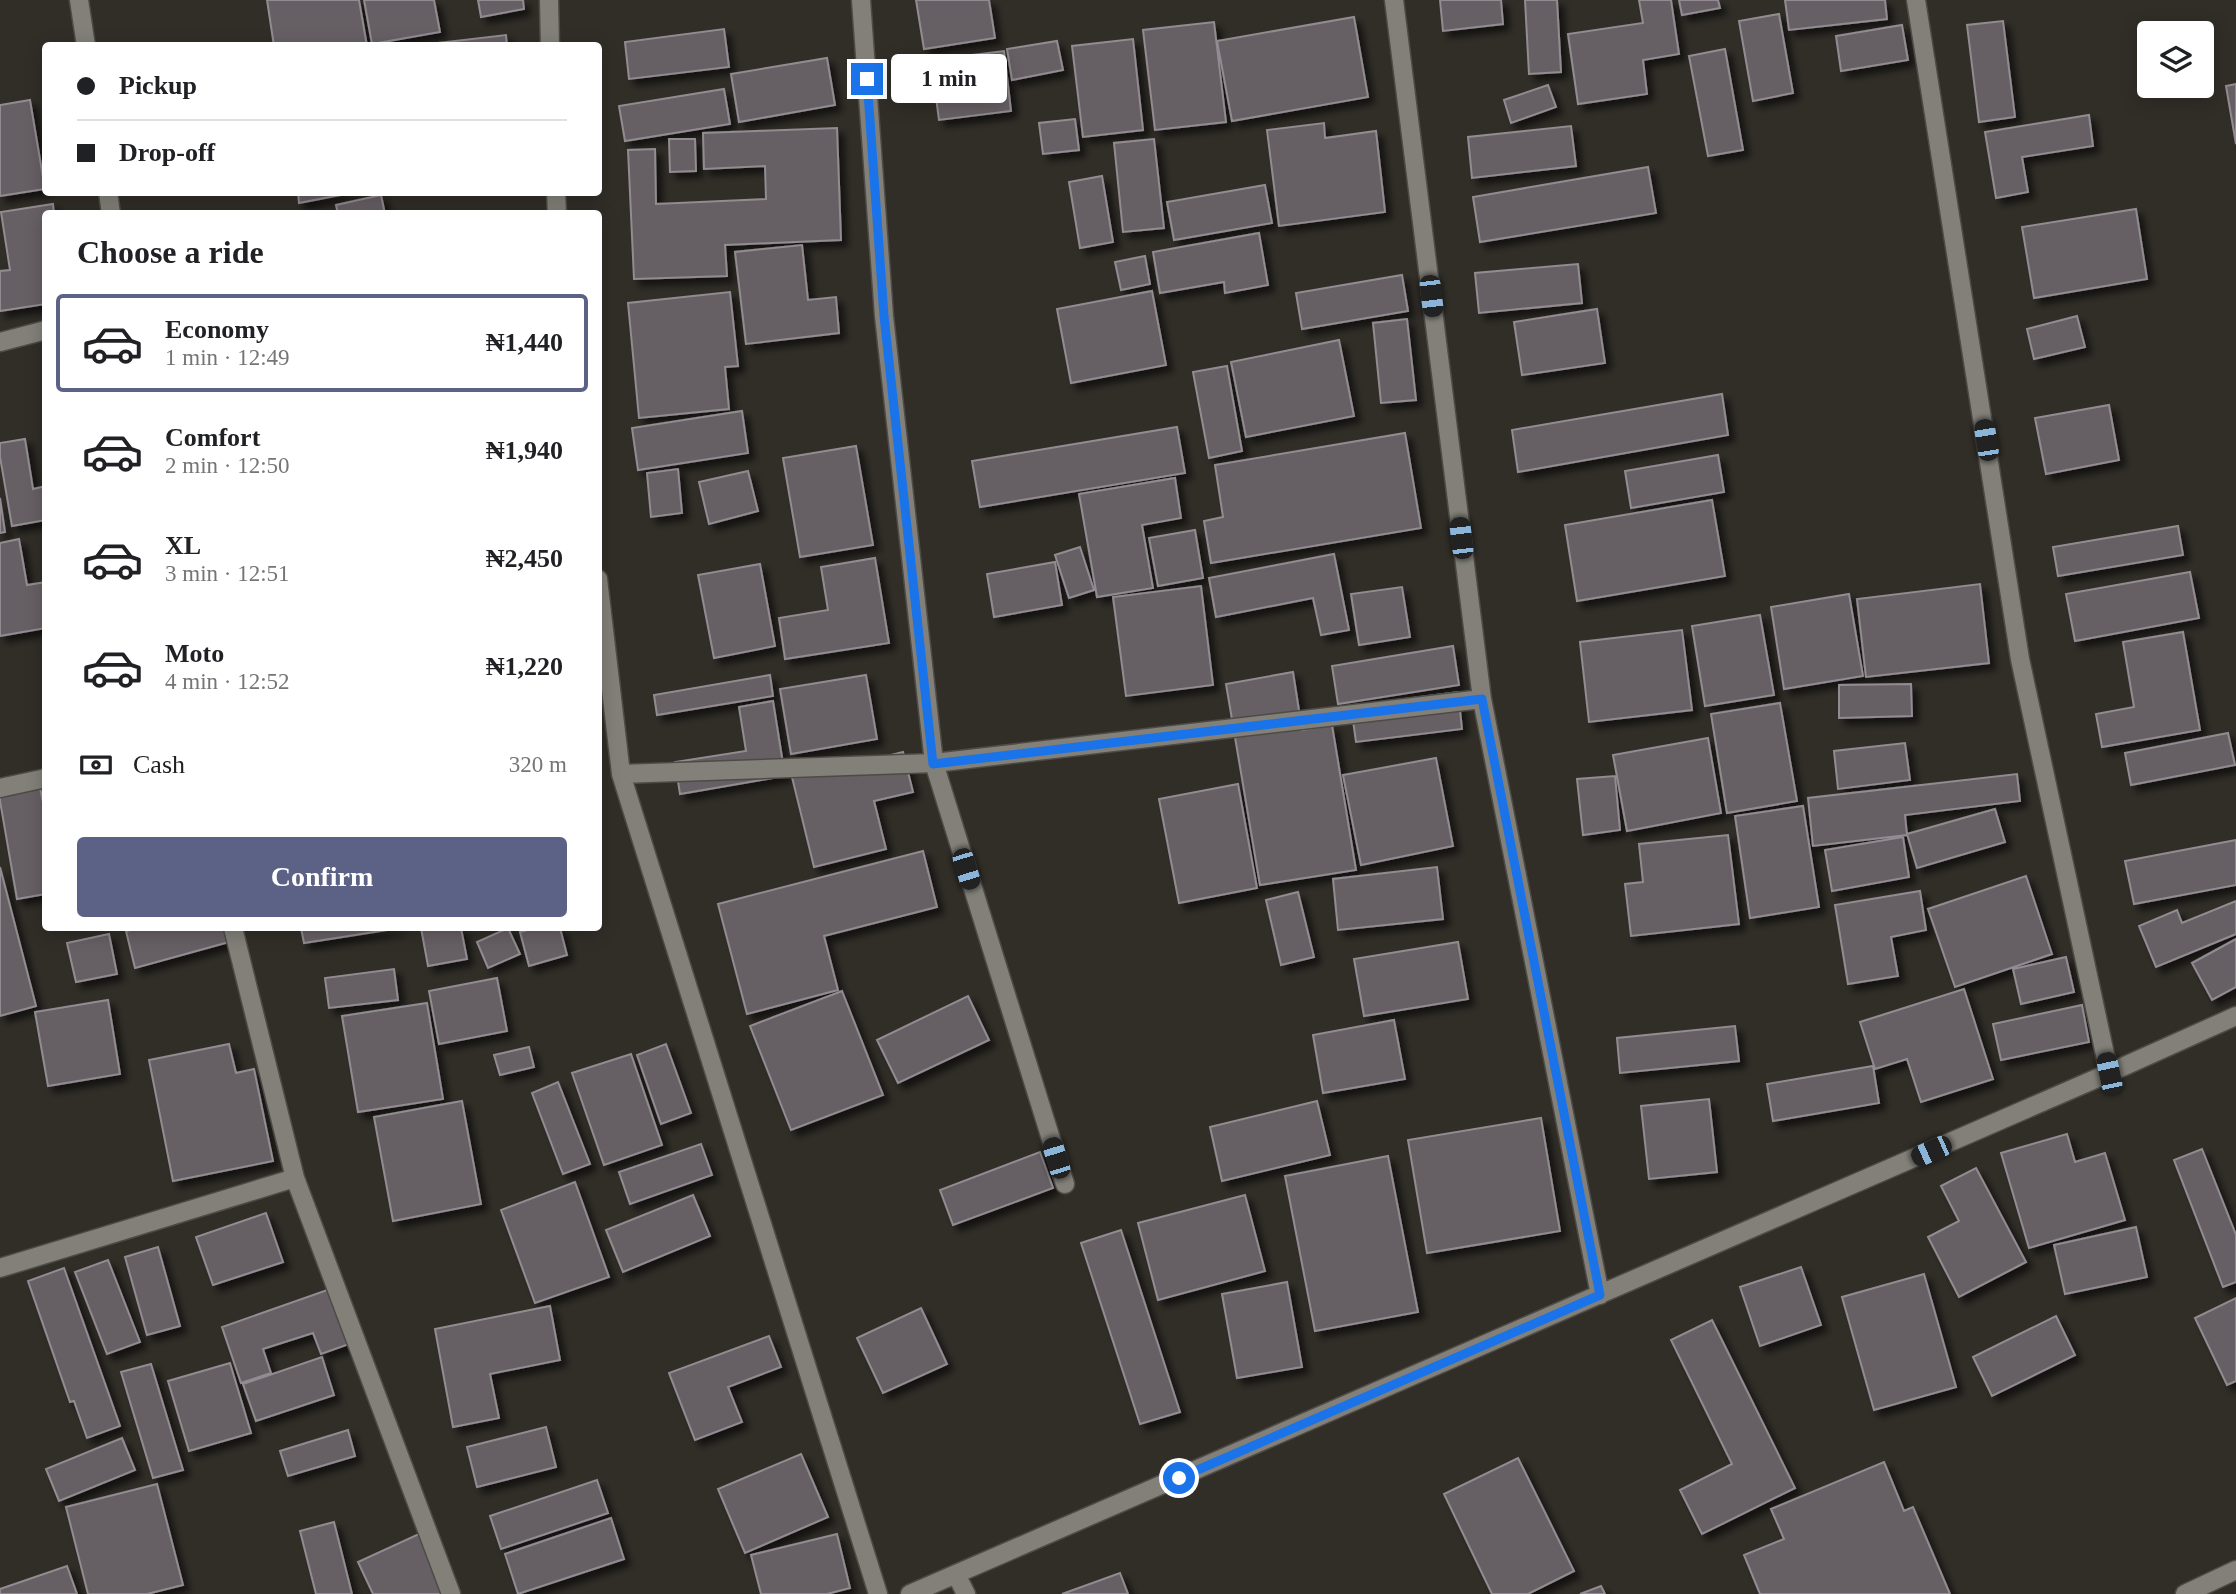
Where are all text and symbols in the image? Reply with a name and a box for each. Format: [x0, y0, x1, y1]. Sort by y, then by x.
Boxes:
map controls [2137, 21, 2214, 98]
button: layers [2137, 21, 2214, 98]
callout: 1 min [892, 55, 1007, 104]
route end [851, 63, 883, 95]
text: 1 min [921, 66, 977, 91]
text: Pickup [119, 71, 197, 100]
text: Drop-off [119, 138, 215, 167]
text: Choose a ride [77, 234, 264, 270]
car [1419, 274, 1444, 318]
icon: car [81, 312, 144, 375]
text: Economy [165, 315, 269, 344]
text: ₦1,440 [486, 328, 563, 357]
text: 1 min · 12:49 [165, 345, 290, 370]
car [1973, 418, 2000, 462]
icon: car [81, 420, 144, 483]
text: Comfort [165, 423, 260, 452]
text: ₦1,940 [486, 436, 563, 465]
text: 2 min · 12:50 [165, 453, 290, 478]
car [1449, 516, 1474, 560]
icon: car [81, 528, 144, 591]
text: XL [165, 531, 201, 560]
text: ₦2,450 [486, 544, 563, 573]
text: 3 min · 12:51 [165, 561, 290, 586]
icon: car [81, 636, 144, 699]
text: Moto [165, 639, 224, 668]
text: ₦1,220 [486, 652, 563, 681]
text: 4 min · 12:52 [165, 669, 290, 694]
icon: cash [77, 746, 115, 784]
text: Cash [133, 750, 185, 779]
text: 320 m [509, 752, 567, 777]
button: Confirm [77, 837, 567, 917]
car [950, 846, 983, 892]
car [2095, 1050, 2124, 1096]
car [1908, 1133, 1955, 1169]
car [1040, 1135, 1073, 1181]
route start [1163, 1462, 1195, 1494]

